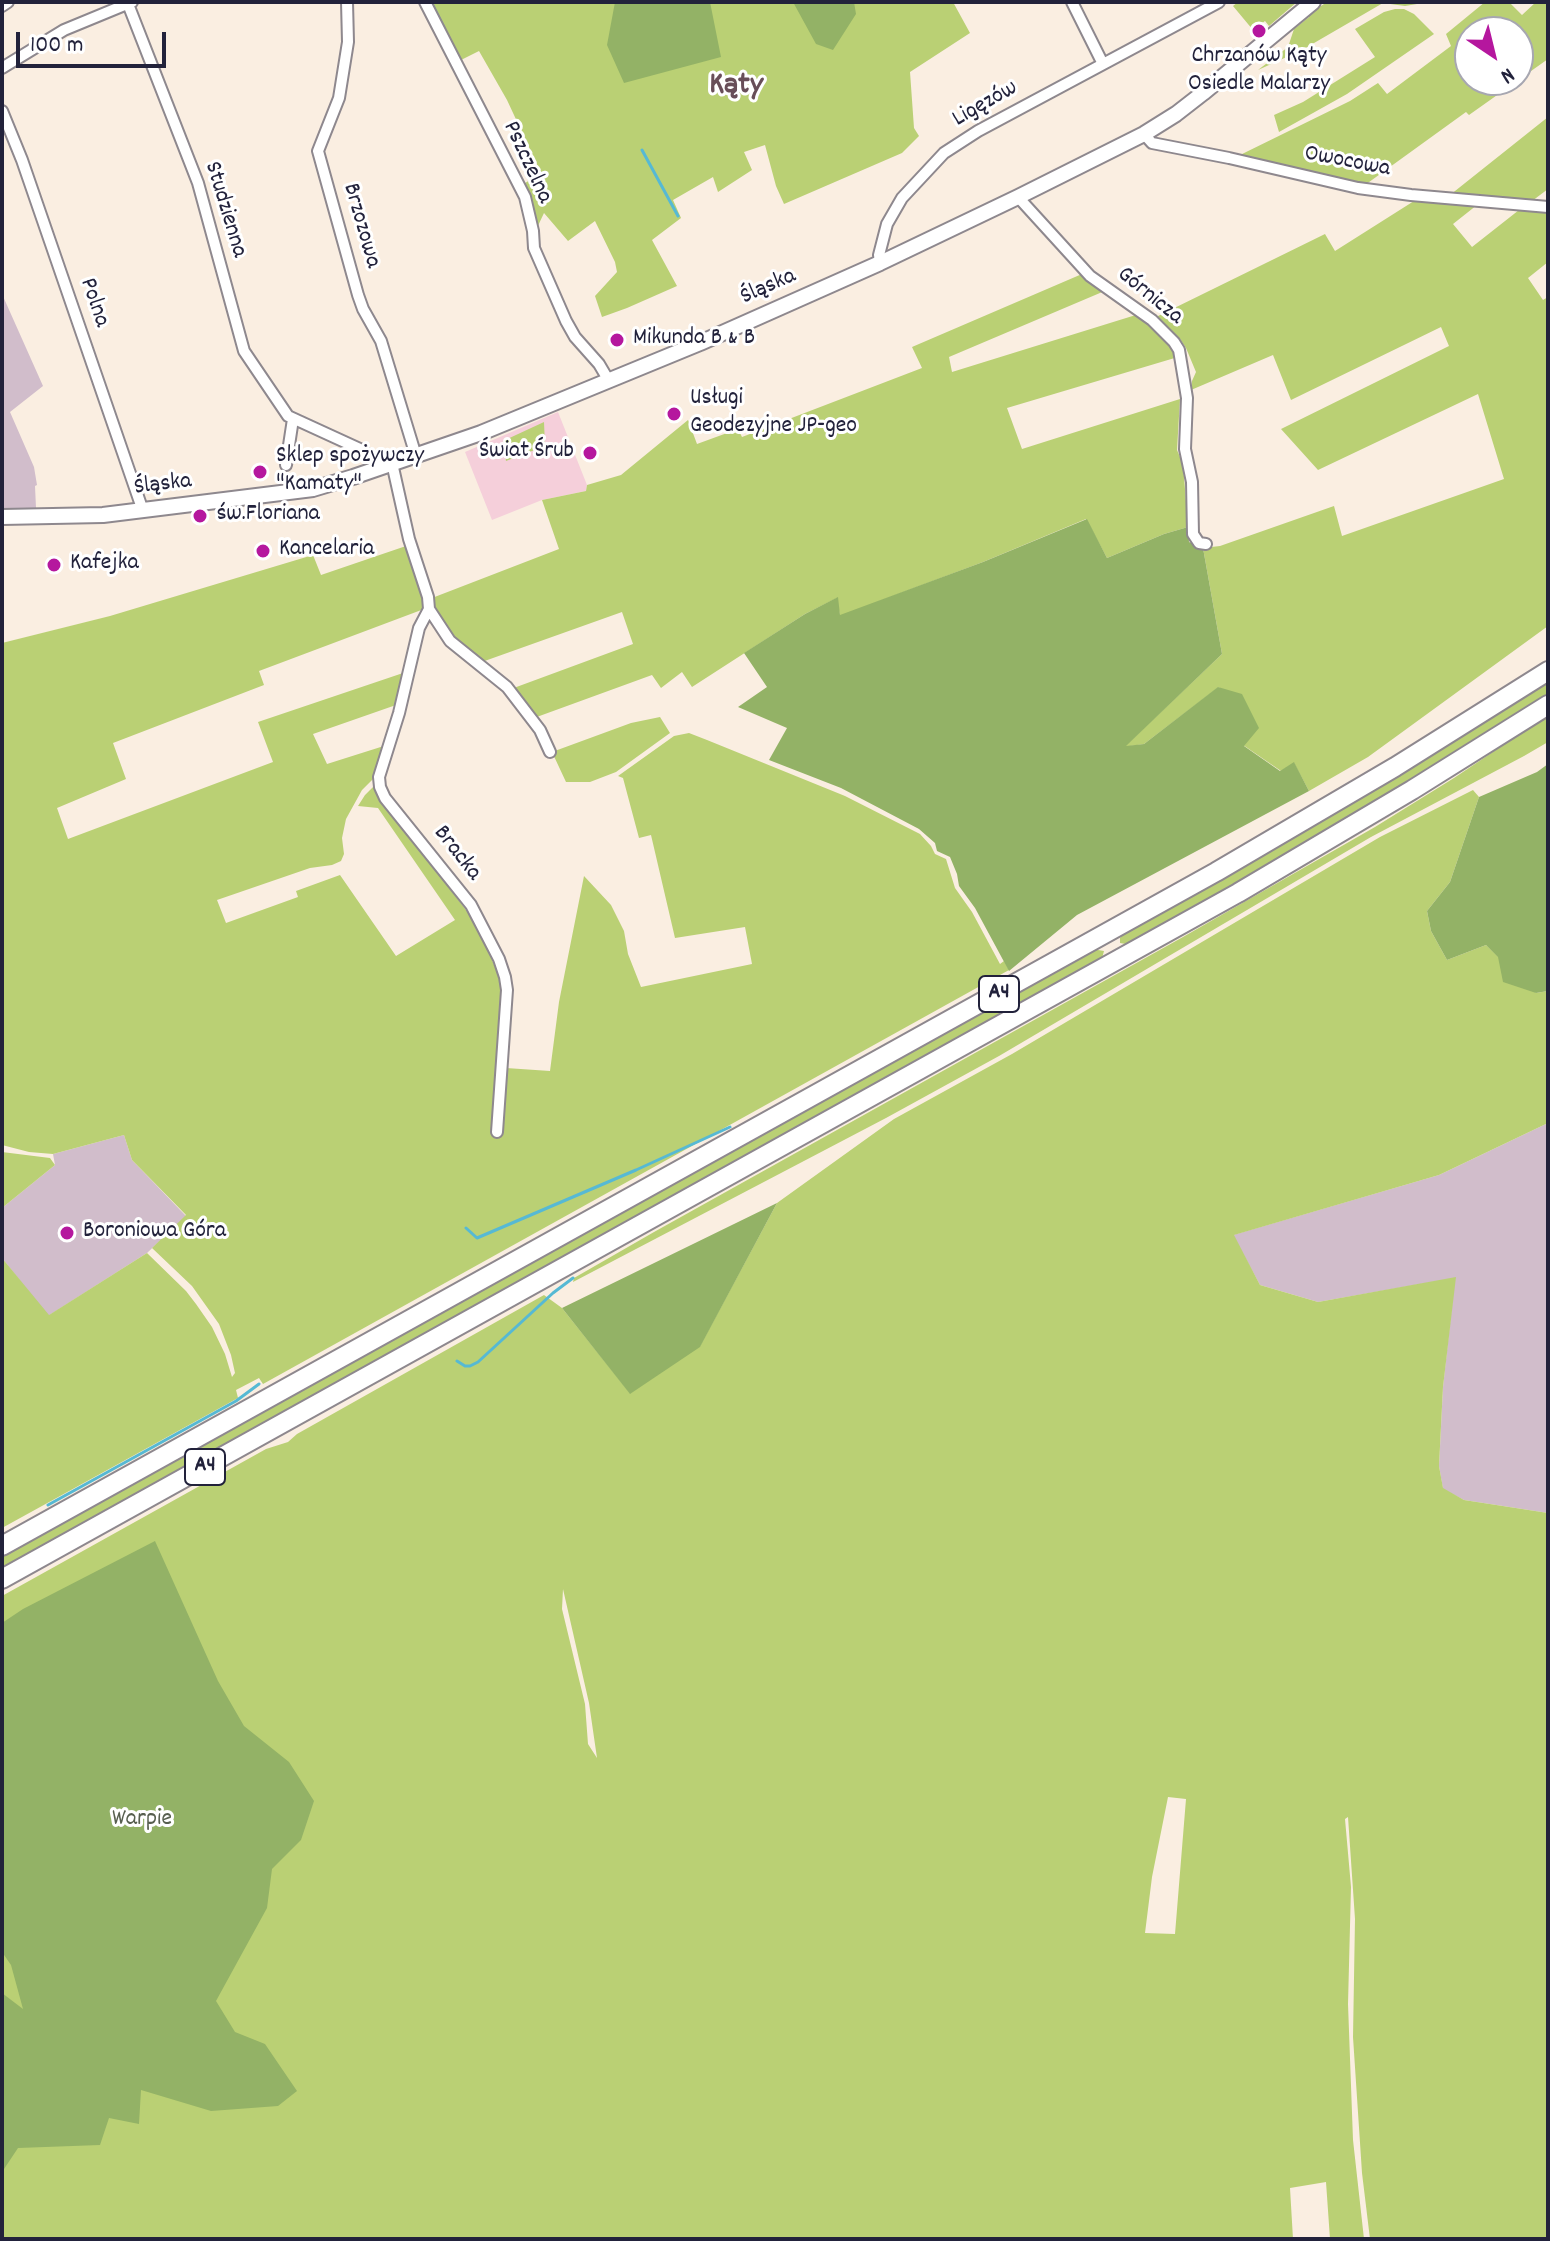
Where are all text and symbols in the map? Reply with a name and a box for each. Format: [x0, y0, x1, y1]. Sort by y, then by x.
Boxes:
scale bar [20, 16, 170, 66]
north arrow [1454, 16, 1534, 96]
marker: Chrzanów Kąty Osiedle Malarzy [1250, 22, 1268, 40]
text: 100 m [30, 29, 83, 63]
place label: Chrzanów Kąty Osiedle Malarzy [1188, 44, 1330, 100]
text: N [1494, 59, 1520, 90]
district label: Kąty [709, 69, 763, 107]
street label: Ligęzów [948, 75, 1024, 135]
street label: Pszczelna [494, 117, 558, 209]
street label: Owocowa [1302, 141, 1392, 185]
street label: Studzienna [196, 159, 252, 261]
street label: Brzozowa [334, 180, 386, 272]
street label: Górnicza [1110, 262, 1188, 332]
street label: Śląska [737, 263, 801, 313]
street label: Polna [71, 275, 115, 331]
place label: Mikunda B & B [633, 326, 755, 354]
marker: Mikunda B & B [608, 331, 626, 349]
place label: Usługi Geodezyjne JP-geo [690, 386, 857, 442]
marker: Usługi Geodezyjne JP-geo [665, 405, 683, 423]
place label: Świat Śrub [479, 439, 574, 467]
place label: Sklep spożywczy "Kamaty" [276, 444, 424, 500]
marker: Świat Śrub [581, 444, 599, 462]
marker: Sklep spożywczy "Kamaty" [251, 463, 269, 481]
street label: Śląska [133, 468, 193, 504]
place label: św.Floriana [216, 502, 320, 530]
marker: św.Floriana [191, 507, 209, 525]
place label: Kancelaria [279, 537, 374, 565]
marker: Kancelaria [254, 542, 272, 560]
place label: Kafejka [70, 551, 139, 579]
marker: Kafejka [45, 556, 63, 574]
street label: Bracka [425, 821, 487, 887]
road number: A4 [979, 976, 1019, 1012]
place label: Boroniowa Góra [83, 1219, 226, 1247]
marker: Boroniowa Góra [58, 1224, 76, 1242]
road number: A4 [185, 1449, 225, 1485]
park label: Warpie [112, 1807, 172, 1835]

